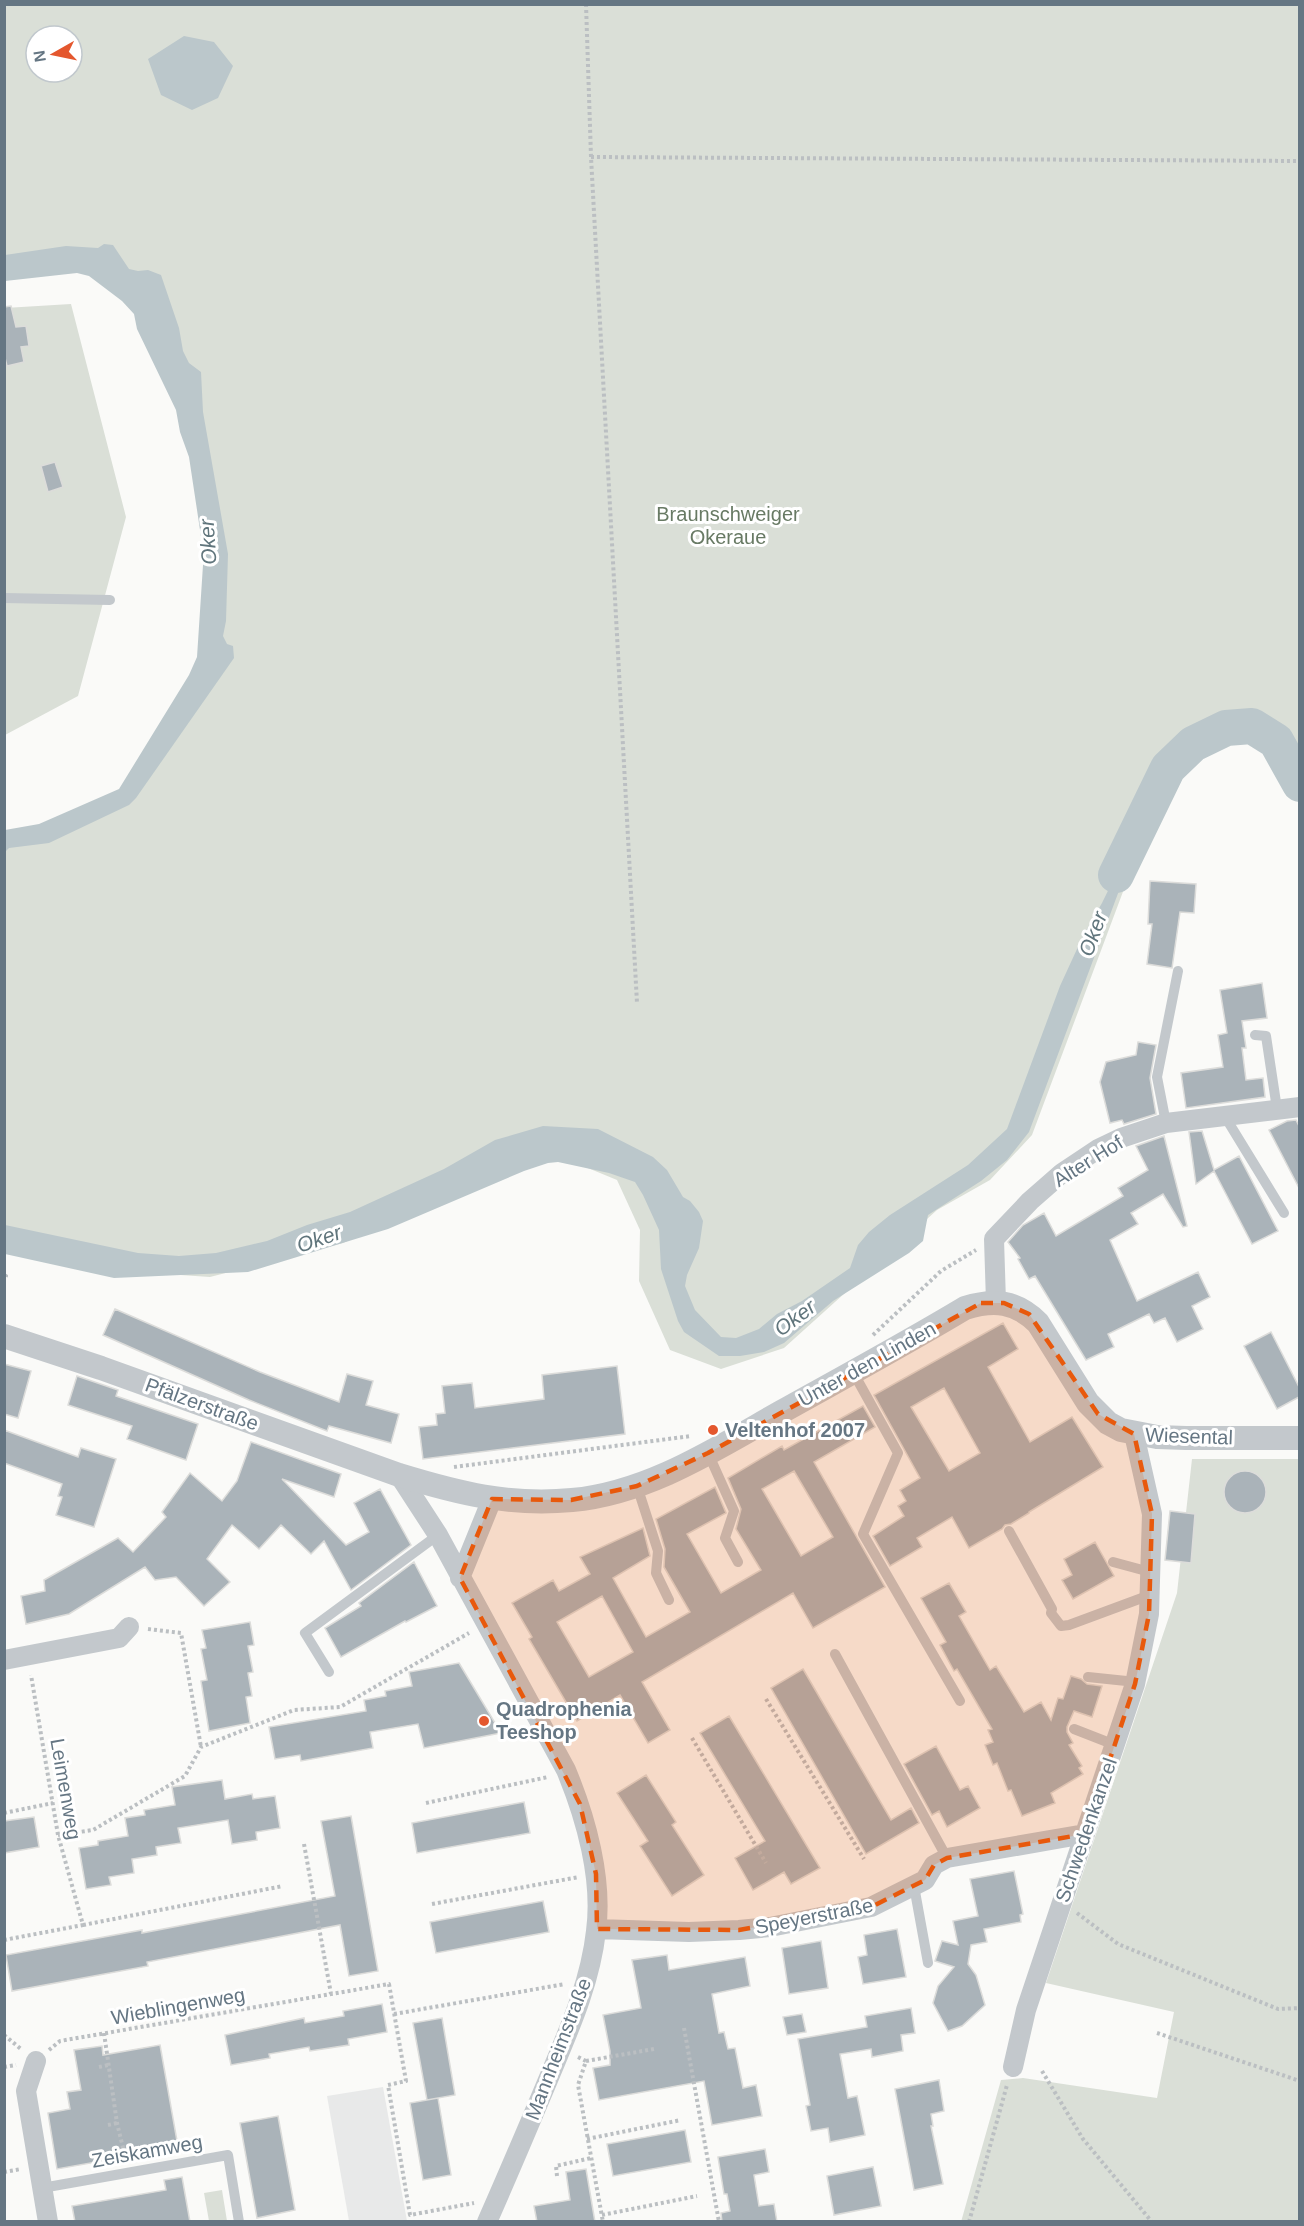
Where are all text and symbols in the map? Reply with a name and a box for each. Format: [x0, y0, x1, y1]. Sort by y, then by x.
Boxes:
north arrow [24, 24, 84, 84]
text: N [30, 49, 49, 63]
park label: Braunschweiger Okeraue [656, 503, 800, 548]
water label: Oker [194, 518, 221, 566]
water label: Oker [1074, 908, 1111, 959]
street label: Alter Hof [1049, 1131, 1127, 1191]
water label: Oker [294, 1220, 345, 1257]
water label: Oker [770, 1294, 821, 1340]
street label: Unter den Linden [795, 1317, 939, 1411]
street label: Pfälzerstraße [142, 1373, 262, 1435]
place label: Veltenhof 2007 [725, 1419, 865, 1441]
marker: Veltenhof 2007 [706, 1423, 720, 1437]
street label: Wiesental [1145, 1423, 1233, 1449]
place label: Quadrophenia Teeshop [496, 1698, 632, 1743]
marker: Quadrophenia Teeshop [477, 1714, 491, 1728]
street label: Leimenweg [46, 1737, 86, 1841]
street label: Schwedenkanzel [1051, 1755, 1121, 1905]
street label: Speyerstraße [753, 1894, 875, 1938]
street label: Mannheimstraße [521, 1975, 595, 2123]
street label: Wieblingenweg [109, 1983, 247, 2029]
street label: Zeiskamweg [90, 2130, 204, 2172]

